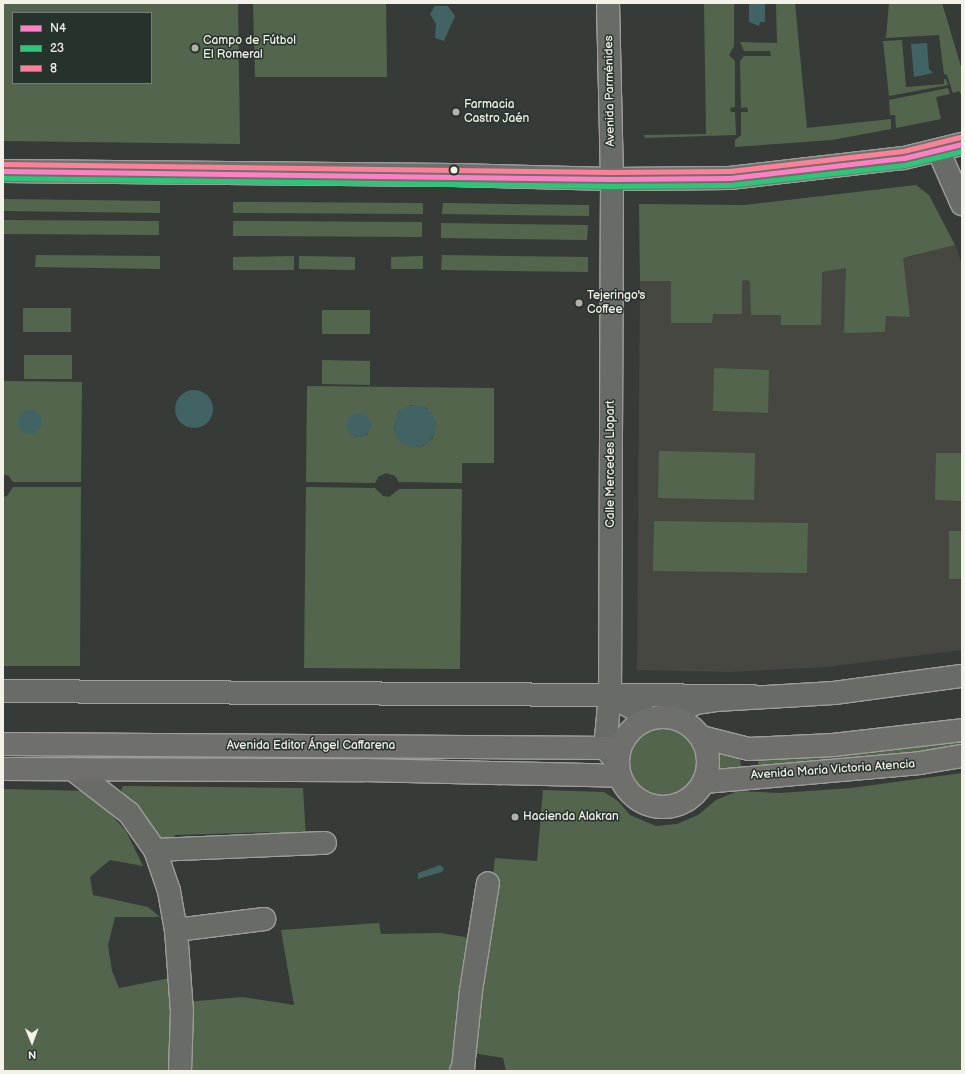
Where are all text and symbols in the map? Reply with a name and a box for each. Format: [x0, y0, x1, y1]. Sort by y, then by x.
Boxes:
legend [12, 12, 152, 84]
text: N4 [50, 21, 66, 36]
place label: Campo de Fútbol El Romeral [203, 34, 296, 62]
street label: Avenida Parménides [602, 35, 618, 147]
text: 23 [50, 41, 64, 56]
marker: Campo de Fútbol El Romeral [190, 43, 200, 53]
text: 8 [50, 61, 57, 76]
place label: Farmacia Castro Jaén [464, 98, 530, 126]
marker: Farmacia Castro Jaén [451, 107, 461, 117]
unlabelled marker [449, 165, 459, 175]
place label: Tejeringo's Coffee [587, 289, 645, 317]
marker: Tejeringo's Coffee [574, 298, 584, 308]
street label: Calle Mercedes Llopart [604, 400, 618, 528]
street label: Avenida Editor Ángel Caffarena [227, 739, 395, 753]
street label: Avenida María Victoria Atencia [750, 757, 916, 783]
place label: Hacienda Alakran [523, 810, 619, 824]
marker: Hacienda Alakran [510, 812, 520, 822]
north arrow [12, 1022, 52, 1062]
text: N [28, 1048, 36, 1061]

